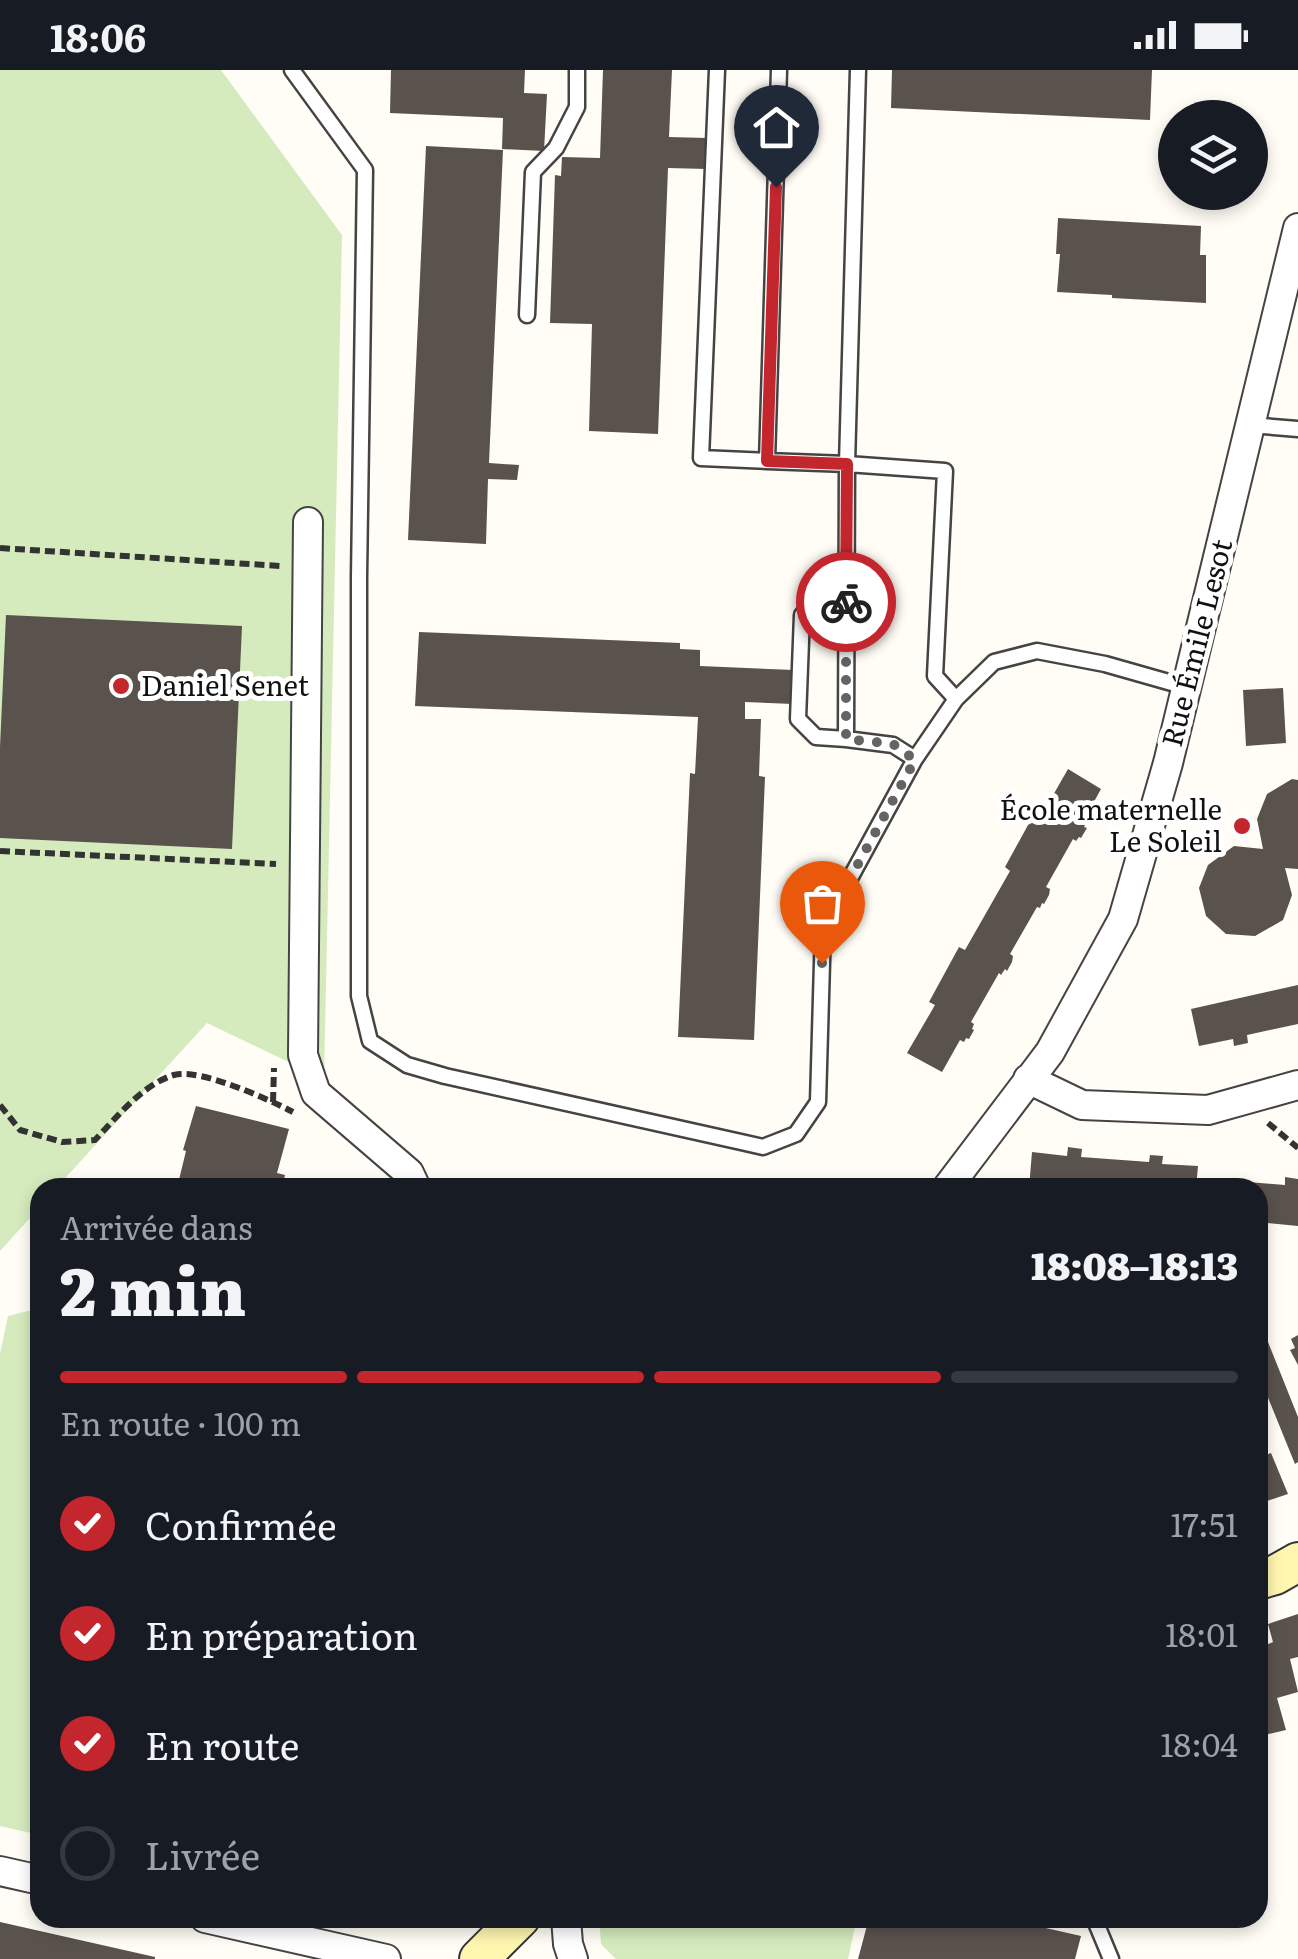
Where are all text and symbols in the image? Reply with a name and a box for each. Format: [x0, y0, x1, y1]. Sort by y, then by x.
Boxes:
text: 18:06 [50, 7, 146, 64]
pin [734, 85, 819, 188]
icon: home [749, 100, 804, 155]
map controls [1158, 100, 1268, 210]
button: layers [1158, 100, 1268, 210]
street label: Rue Émile Lesot [1149, 534, 1241, 751]
courier [796, 552, 896, 652]
icon: bike [819, 575, 874, 630]
place label: Daniel Senet [141, 663, 310, 705]
marker: Daniel Senet [110, 675, 132, 697]
place label: École maternelle Le Soleil [1000, 787, 1222, 861]
marker: École maternelle Le Soleil [1231, 815, 1253, 837]
pin [780, 861, 865, 964]
icon: bag [795, 876, 850, 931]
text: Arrivée dans [60, 1202, 252, 1250]
text: 18:08–18:13 [1031, 1235, 1238, 1292]
text: 2 min [60, 1239, 246, 1336]
text: En route · 100 m [60, 1398, 301, 1446]
text: Confirmée [145, 1495, 337, 1552]
icon: check [60, 1496, 115, 1551]
text: 17:51 [1170, 1499, 1238, 1547]
text: En préparation [145, 1605, 418, 1662]
icon: check [60, 1606, 115, 1661]
text: 18:01 [1165, 1609, 1238, 1657]
text: En route [145, 1715, 300, 1772]
icon: check [60, 1716, 115, 1771]
text: 18:04 [1161, 1719, 1238, 1767]
text: Livrée [145, 1825, 260, 1882]

